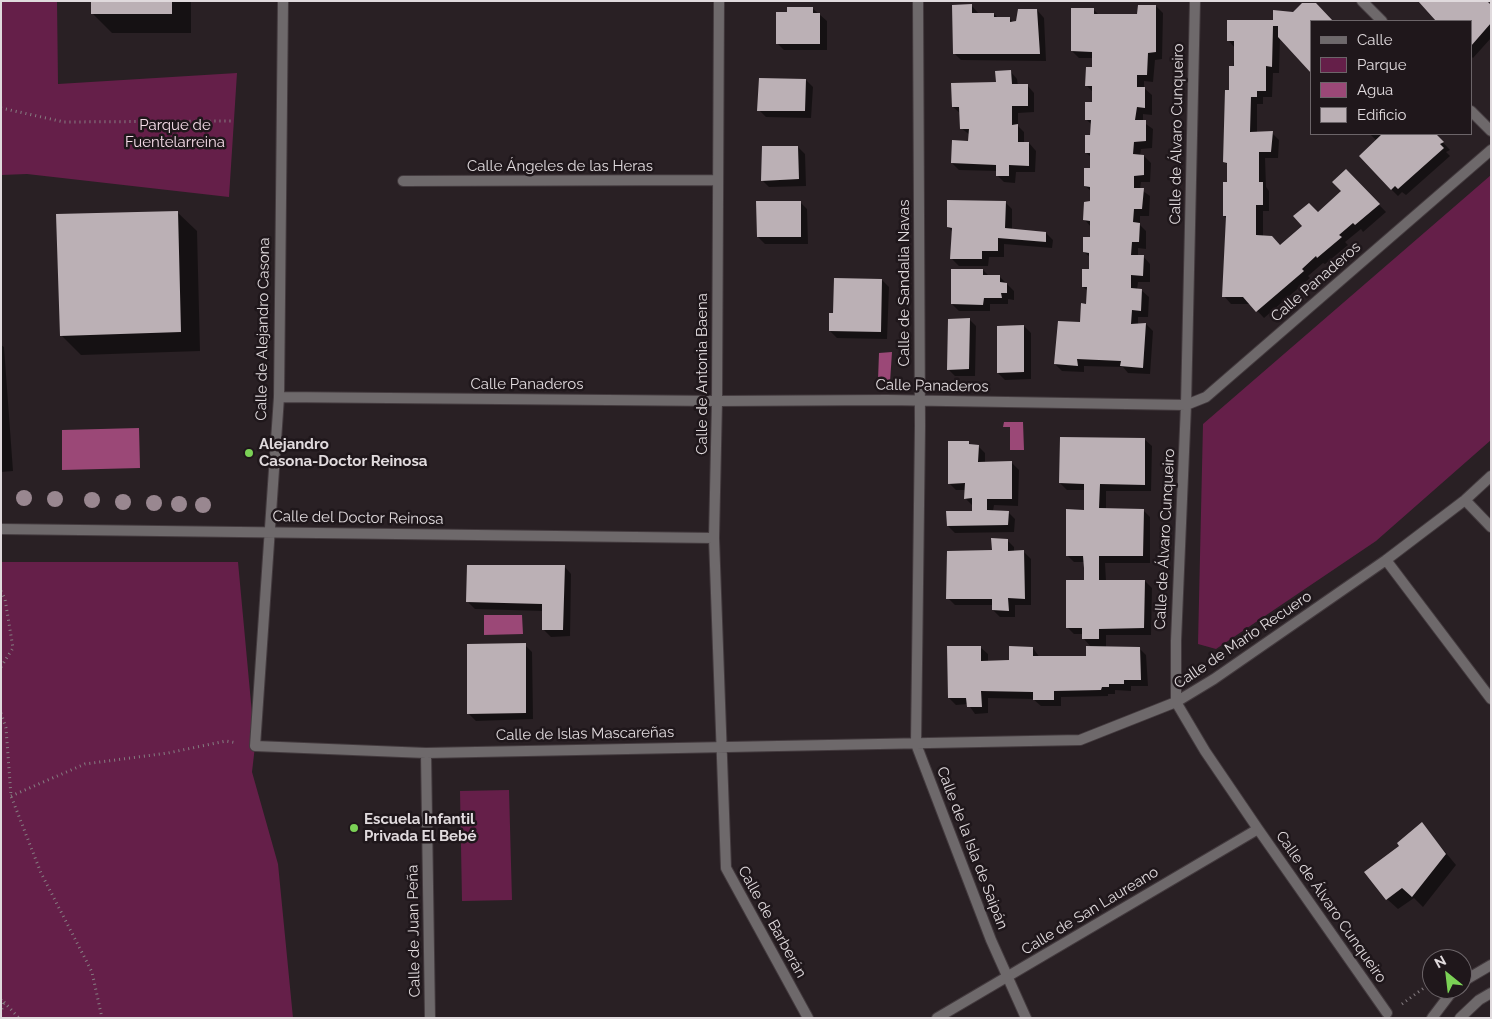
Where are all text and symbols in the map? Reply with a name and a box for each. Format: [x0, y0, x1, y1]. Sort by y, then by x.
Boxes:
legend [1310, 20, 1472, 135]
text: Calle [1357, 31, 1392, 49]
street label: Calle de Álvaro Cunqueiro [1166, 43, 1188, 225]
text: Parque [1357, 56, 1406, 74]
text: Agua [1357, 81, 1393, 99]
text: Edificio [1357, 106, 1407, 124]
park label: Parque de Fuentelarreina [125, 116, 225, 151]
street label: Calle Ángeles de las Heras [467, 157, 653, 175]
street label: Calle de Sandalia Navas [895, 200, 913, 366]
street label: Calle de Alejandro Casona [252, 237, 274, 421]
street label: Calle Panaderos [1267, 238, 1365, 326]
street label: Calle de Antonia Baena [693, 293, 711, 455]
street label: Calle Panaderos [471, 375, 583, 393]
street label: Calle Panaderos [875, 376, 989, 396]
place label: Alejandro Casona-Doctor Reinosa [259, 435, 427, 470]
marker: Alejandro Casona-Doctor Reinosa [243, 447, 255, 459]
street label: Calle de Álvaro Cunqueiro [1151, 448, 1179, 630]
street label: Calle del Doctor Reinosa [272, 508, 444, 528]
street label: Calle de Mario Recuero [1171, 587, 1315, 693]
street label: Calle de Islas Mascareñas [496, 723, 674, 745]
street label: Calle de la Isla de Saipán [933, 764, 1011, 932]
place label: Escuela Infantil Privada El Bebé [364, 810, 477, 845]
marker: Escuela Infantil Privada El Bebé [348, 822, 360, 834]
street label: Calle de Álvaro Cunqueiro [1272, 828, 1390, 986]
street label: Calle de Barberán [734, 863, 810, 981]
street label: Calle de San Laureano [1018, 863, 1162, 959]
street label: Calle de Juan Peña [404, 864, 424, 998]
north arrow [1422, 949, 1472, 999]
text: N [1432, 952, 1449, 971]

